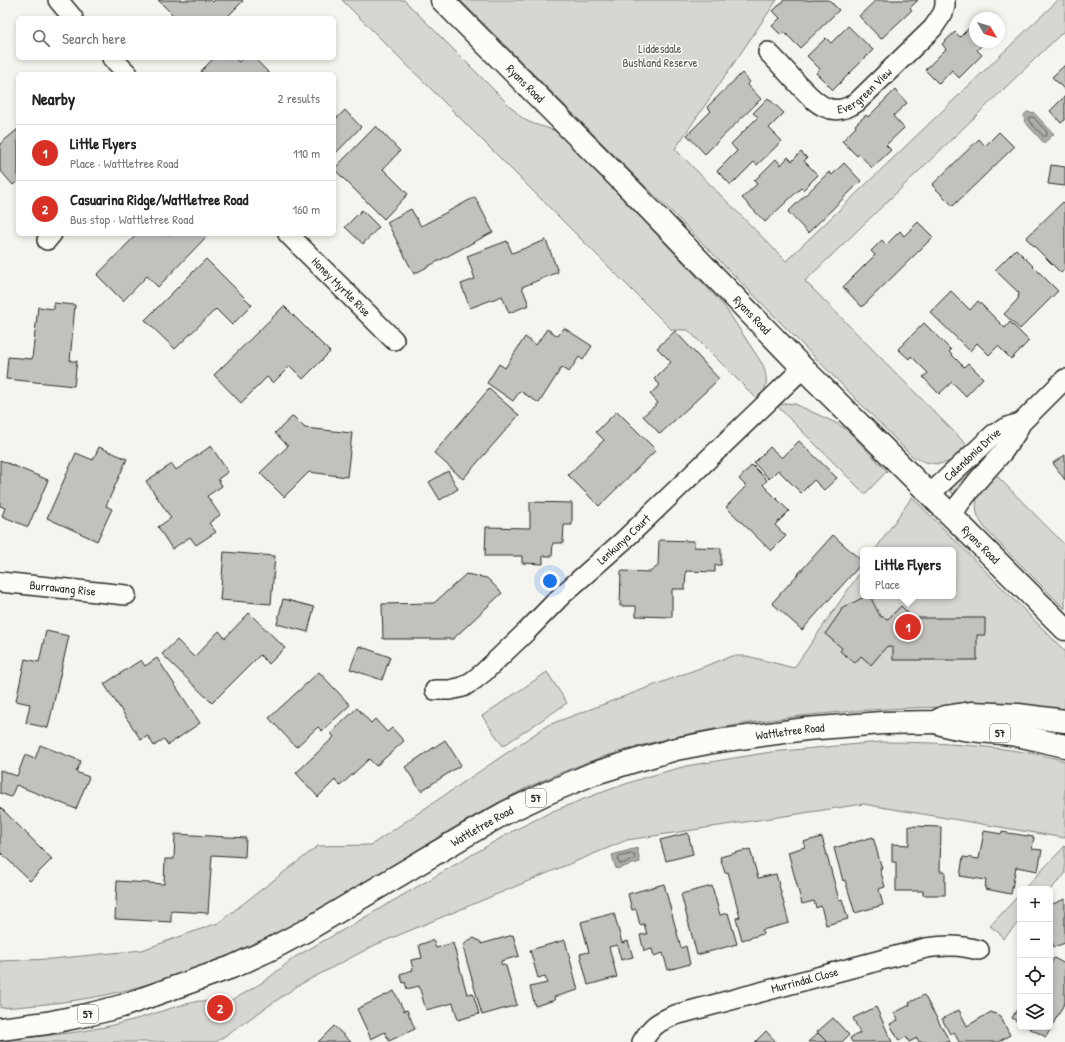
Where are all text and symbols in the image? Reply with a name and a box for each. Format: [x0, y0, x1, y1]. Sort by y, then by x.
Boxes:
north arrow [969, 12, 1005, 48]
search box [16, 16, 336, 60]
icon: search [30, 27, 52, 49]
text: Search here [62, 28, 126, 49]
park label: Liddesdale Bushland Reserve [622, 40, 698, 71]
street label: Ryans Road [503, 60, 549, 106]
street label: Evergreen View [836, 63, 896, 118]
text: Nearby [32, 87, 75, 110]
text: 2 results [278, 89, 320, 107]
text: Little Flyers [70, 133, 136, 154]
text: 1 [43, 144, 47, 162]
text: 110 m [293, 144, 320, 162]
text: Place · Wattletree Road [70, 154, 178, 172]
text: Casuarina Ridge/Wattletree Road [70, 189, 248, 210]
text: 2 [42, 200, 48, 218]
text: 160 m [292, 200, 320, 218]
text: Bus stop · Wattletree Road [70, 210, 193, 228]
street label: Honey Myrtle Rise [308, 253, 375, 320]
street label: Ryans Road [730, 292, 775, 338]
street label: Calendonia Drive [940, 423, 1004, 485]
street label: Lenkunya Court [593, 509, 655, 568]
street label: Ryans Road [958, 522, 1004, 568]
popup [860, 547, 956, 599]
text: Little Flyers [875, 554, 941, 575]
your location [540, 571, 560, 591]
text: Place [875, 575, 900, 593]
street label: Burrawang Rise [29, 576, 97, 600]
pin: 1 [895, 612, 921, 642]
street label: Wattletree Road [754, 719, 825, 744]
road number: 57 [990, 724, 1010, 742]
road number: 57 [526, 789, 546, 807]
street label: Wattletree Road [447, 801, 516, 850]
map controls [1017, 886, 1053, 1030]
button: + [1017, 886, 1053, 922]
button: − [1017, 922, 1053, 958]
button: locate [1017, 958, 1053, 994]
street label: Murrindal Close [769, 963, 840, 997]
pin: 2 [207, 993, 233, 1023]
button: layers [1017, 994, 1053, 1030]
road number: 57 [78, 1005, 98, 1023]

